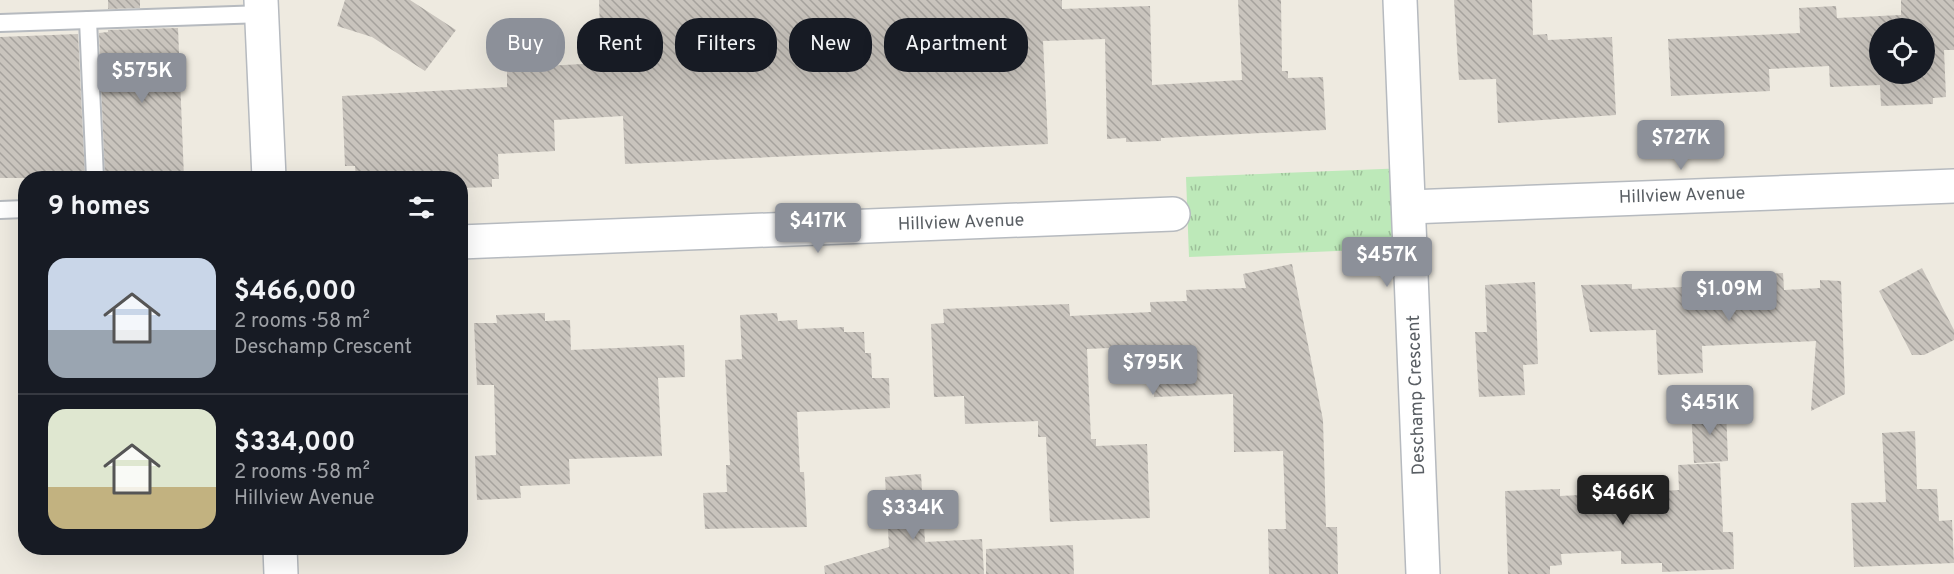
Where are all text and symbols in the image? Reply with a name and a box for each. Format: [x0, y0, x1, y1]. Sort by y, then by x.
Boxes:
chip: Buy [486, 18, 565, 72]
chip: Rent [577, 18, 663, 72]
chip: Filters [675, 18, 777, 72]
chip: New [789, 18, 872, 72]
chip: Apartment [884, 18, 1028, 72]
map controls [1869, 18, 1935, 84]
button: locate [1869, 18, 1935, 84]
pin: $575K [100, 53, 184, 104]
text: $575K [111, 59, 173, 85]
pin: $727K [1639, 120, 1723, 171]
text: $727K [1651, 126, 1711, 152]
street label: Hillview Avenue [1618, 182, 1746, 210]
text: 9 homes [48, 191, 150, 224]
icon: filters [405, 191, 438, 224]
pin: $417K [776, 203, 860, 254]
text: $417K [789, 209, 847, 235]
street label: Hillview Avenue [897, 209, 1025, 237]
pin: $457K [1345, 237, 1429, 288]
text: $457K [1356, 243, 1418, 269]
pin: $1.09M [1680, 271, 1778, 322]
text: $466,000 [234, 276, 356, 309]
text: $1.09M [1696, 277, 1762, 303]
icon: home [96, 282, 168, 354]
text: 2 rooms · 58 m² [234, 309, 370, 335]
street label: Deschamp Crescent [1403, 314, 1431, 476]
text: Deschamp Crescent [234, 335, 412, 361]
pin: $795K [1111, 345, 1195, 396]
text: $795K [1122, 351, 1184, 377]
pin: $451K [1668, 385, 1752, 436]
text: $451K [1680, 391, 1740, 417]
text: $334,000 [234, 427, 355, 460]
icon: home [96, 433, 168, 505]
text: 2 rooms · 58 m² [234, 460, 370, 486]
pin: $466K [1581, 475, 1665, 526]
text: $466K [1591, 481, 1655, 507]
text: Hillview Avenue [234, 486, 375, 512]
pin: $334K [871, 490, 955, 541]
text: $334K [881, 496, 945, 522]

